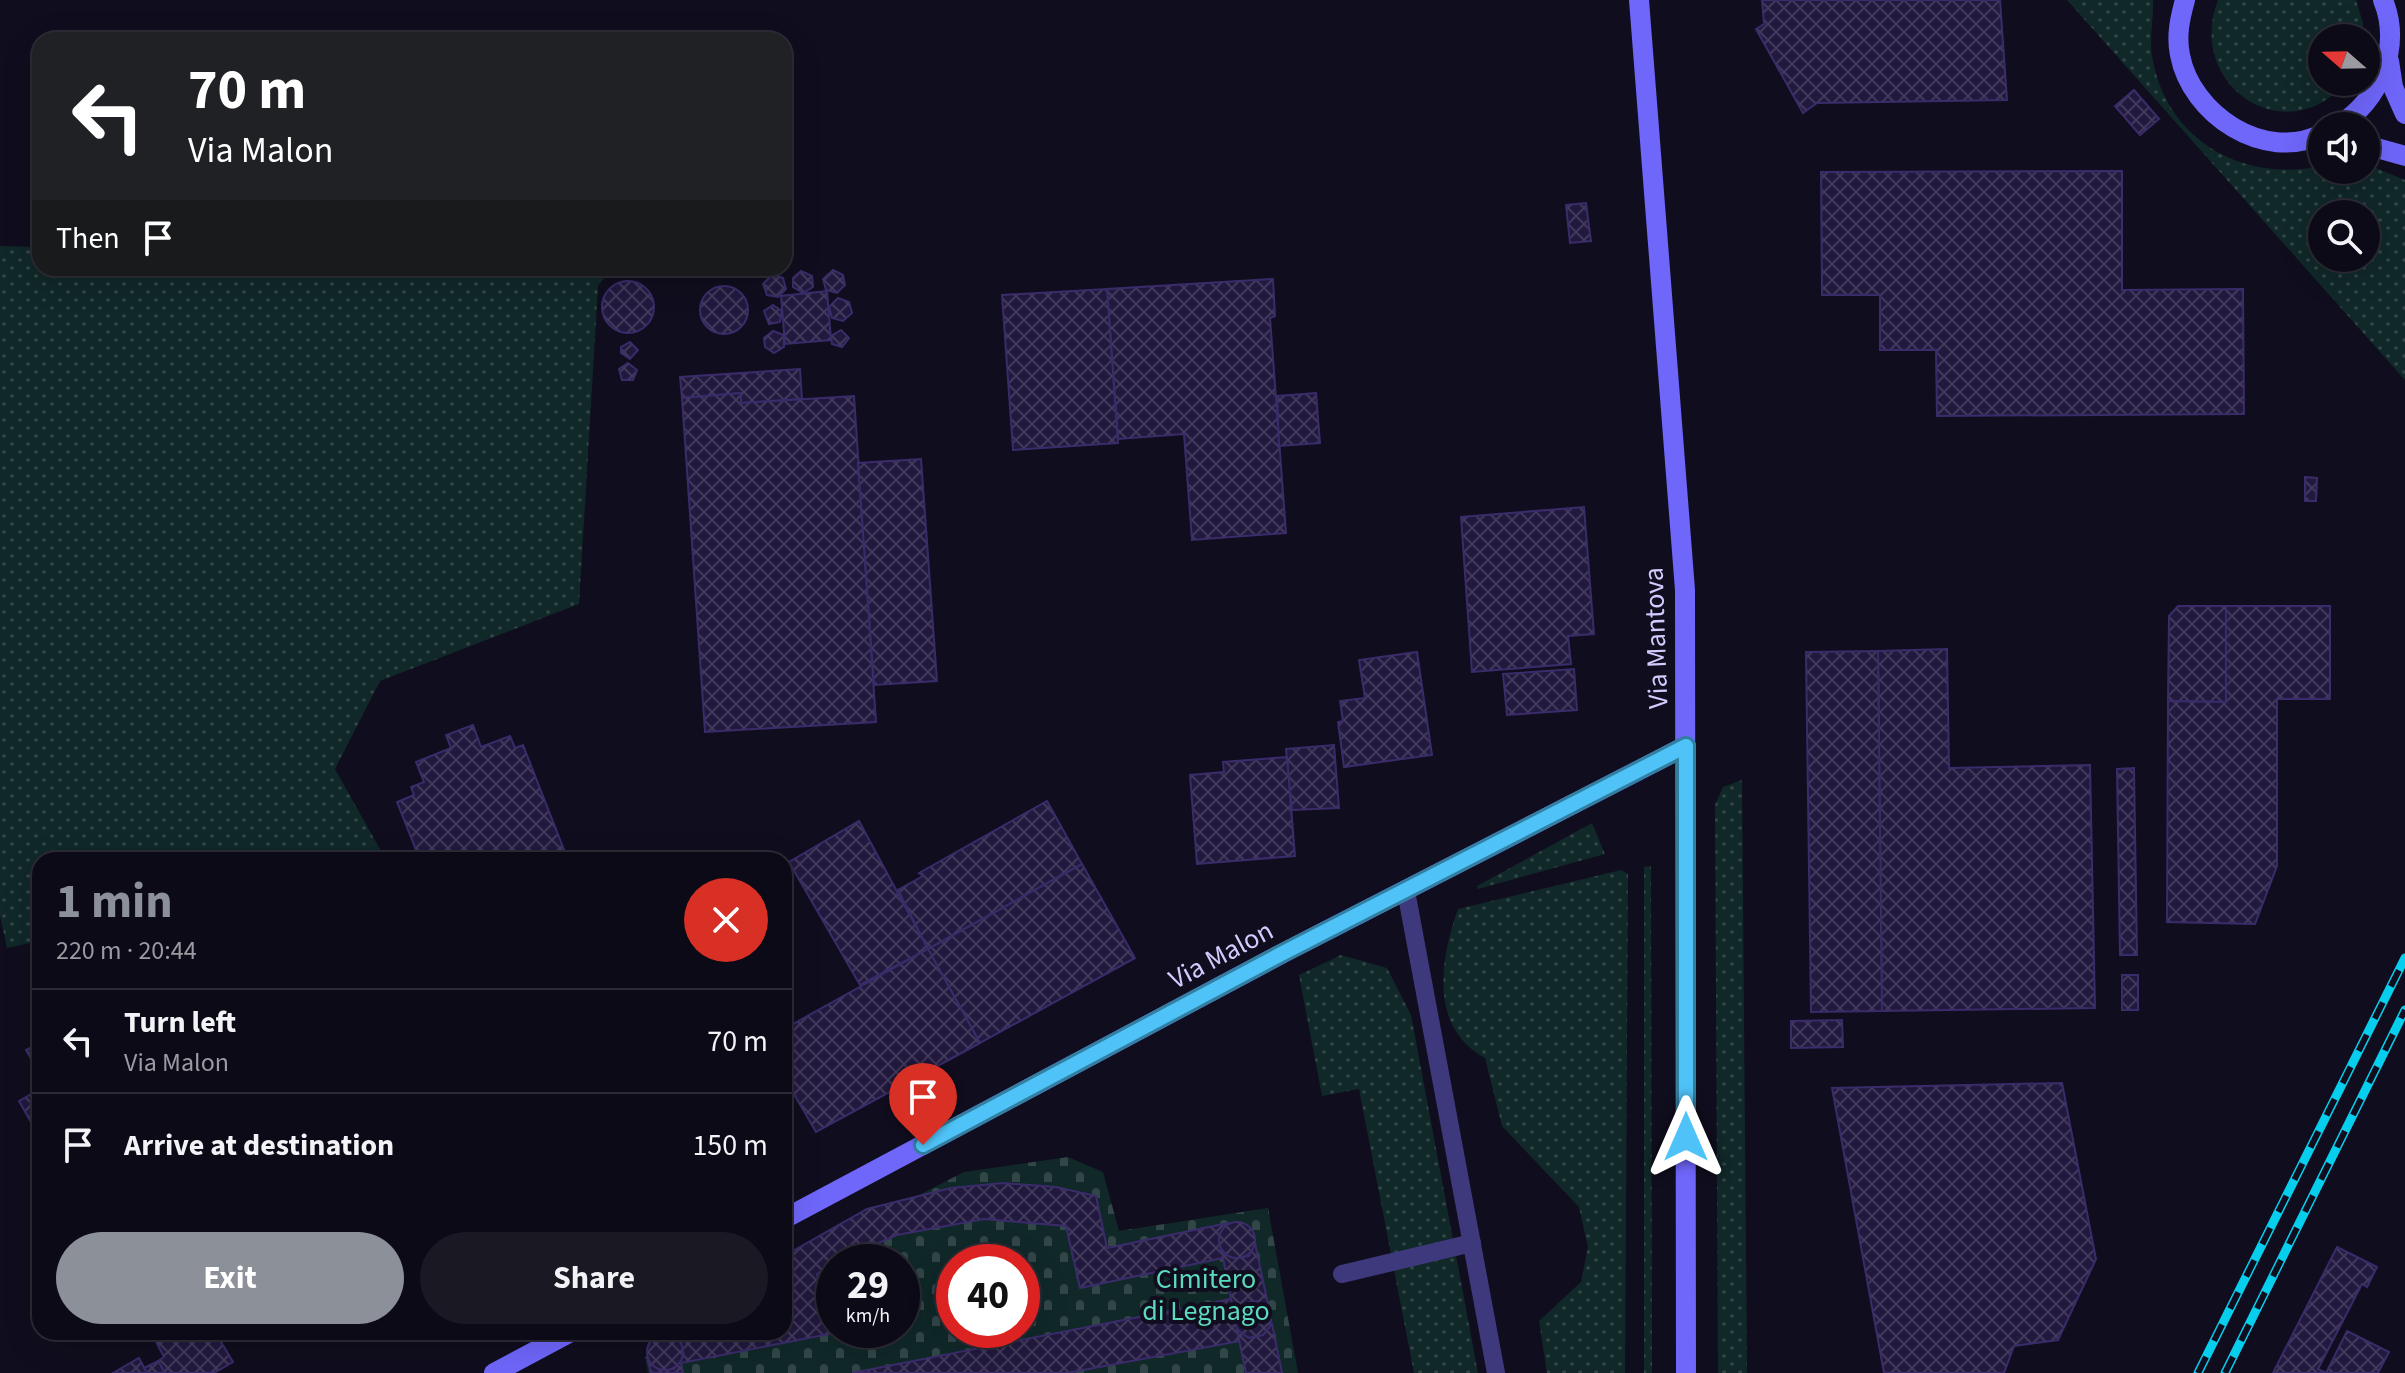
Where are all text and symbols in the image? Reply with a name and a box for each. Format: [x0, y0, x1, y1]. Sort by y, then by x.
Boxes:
north arrow [2308, 24, 2380, 96]
map controls [2308, 24, 2380, 272]
text: 70 m [188, 51, 306, 130]
icon: left [56, 64, 160, 168]
button: sound [2308, 112, 2380, 184]
text: Via Malon [188, 125, 333, 176]
button: search [2308, 200, 2380, 272]
icon: arrive [136, 216, 180, 260]
text: Then [56, 217, 120, 260]
street label: Via Mantova [1634, 567, 1678, 709]
text: 1 min [56, 868, 173, 936]
button: close [684, 878, 768, 962]
street label: Via Malon [1162, 911, 1280, 999]
text: 220 m · 20:44 [56, 932, 197, 969]
text: Turn left [124, 1001, 236, 1044]
icon: left [56, 1019, 100, 1063]
text: 70 m [707, 1020, 768, 1063]
text: Via Malon [124, 1044, 229, 1081]
pin [889, 1063, 957, 1145]
icon: arrive [901, 1075, 945, 1119]
position arrow [1644, 1095, 1728, 1179]
icon: arrive [56, 1123, 100, 1167]
text: Arrive at destination [124, 1124, 394, 1167]
text: 150 m [692, 1124, 768, 1167]
button: Exit [56, 1232, 404, 1324]
button: Share [420, 1232, 768, 1324]
speed limit sign: 40 [936, 1244, 1040, 1348]
text: 29 [847, 1257, 889, 1314]
park label: Cimitero di Legnago [1142, 1259, 1270, 1331]
text: km/h [846, 1302, 890, 1330]

